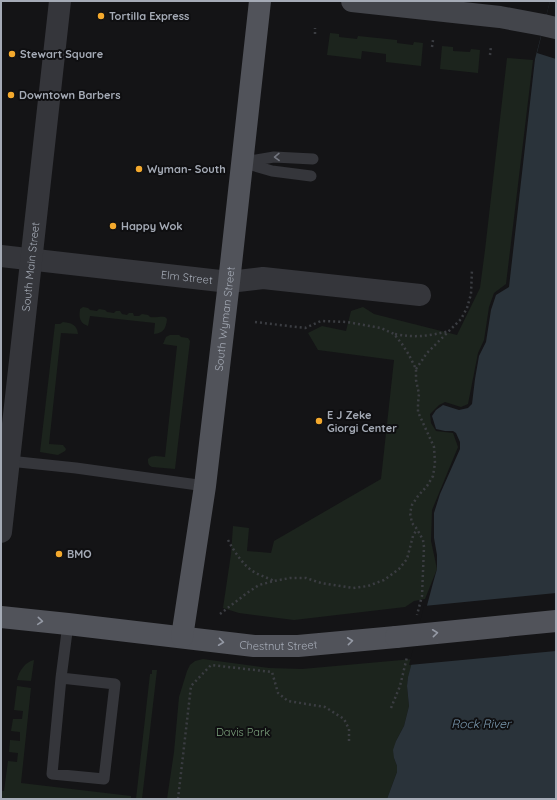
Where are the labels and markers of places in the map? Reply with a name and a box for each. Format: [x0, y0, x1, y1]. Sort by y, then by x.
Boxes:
place label: Tortilla Express [109, 9, 189, 23]
marker: Tortilla Express [96, 11, 106, 21]
place label: Stewart Square [20, 47, 104, 61]
marker: Stewart Square [7, 49, 17, 59]
place label: Downtown Barbers [19, 88, 121, 102]
marker: Downtown Barbers [6, 90, 16, 100]
place label: Wyman‐ South [147, 162, 226, 176]
marker: Wyman‐ South [134, 164, 144, 174]
place label: Happy Wok [121, 219, 183, 233]
marker: Happy Wok [108, 221, 118, 231]
place label: E J Zeke Giorgi Center [327, 408, 397, 435]
marker: E J Zeke Giorgi Center [314, 416, 324, 426]
place label: BMO [67, 547, 92, 561]
marker: BMO [54, 549, 64, 559]

